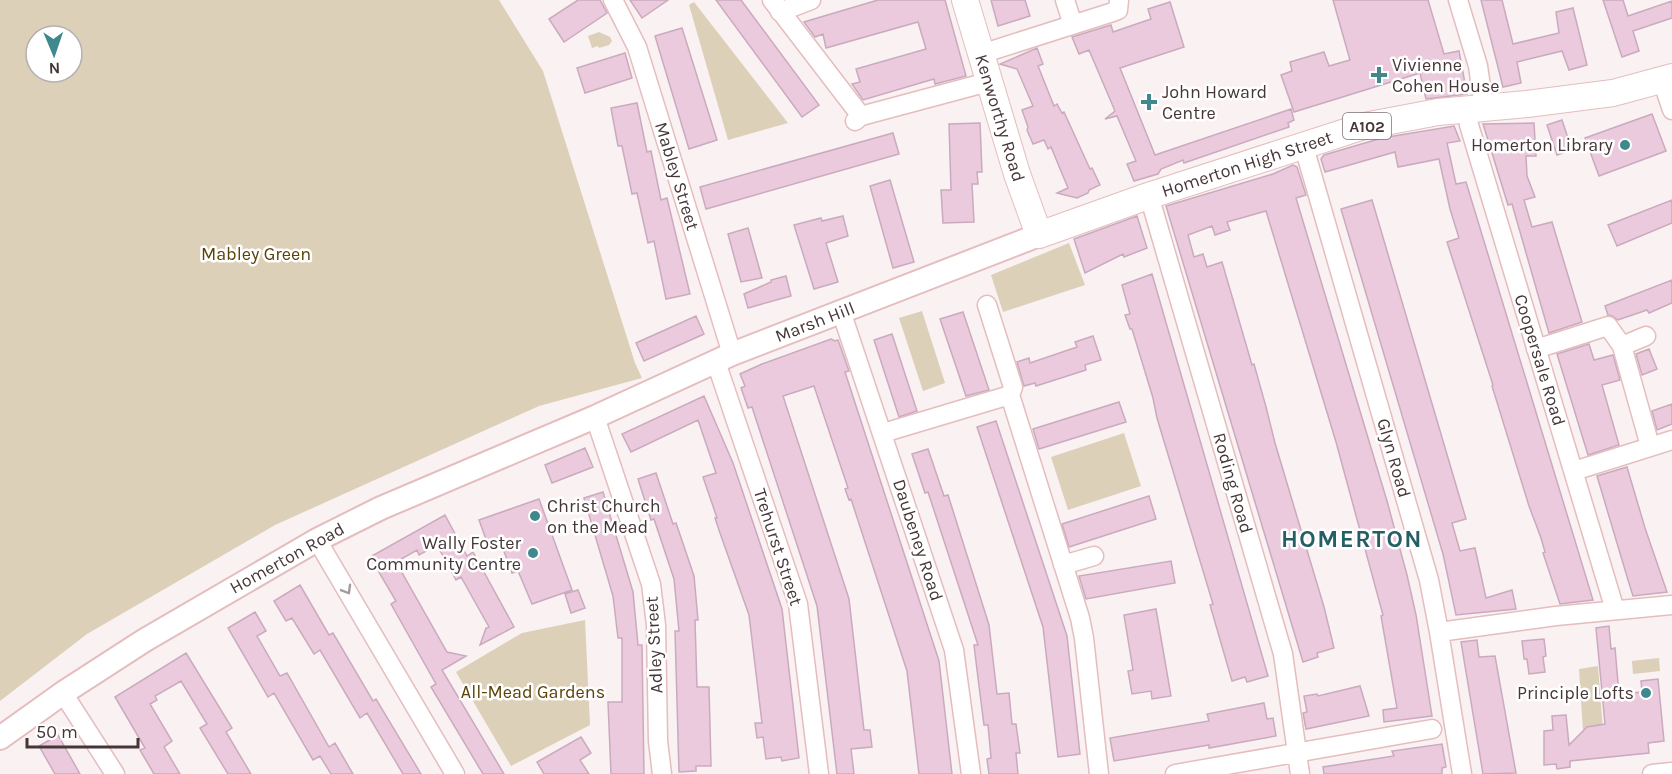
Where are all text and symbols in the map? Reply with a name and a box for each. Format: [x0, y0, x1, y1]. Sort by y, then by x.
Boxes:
north arrow [24, 24, 84, 84]
street label: Kenworthy Road [970, 52, 1030, 184]
place label: Vivienne Cohen House [1392, 54, 1500, 97]
text: N [48, 59, 61, 78]
marker: Vivienne Cohen House [1370, 66, 1388, 84]
place label: John Howard Centre [1162, 81, 1267, 124]
marker: John Howard Centre [1140, 93, 1158, 111]
road number: A102 [1343, 113, 1391, 139]
street label: Mabley Street [650, 119, 704, 233]
street label: Homerton High Street [1159, 126, 1335, 202]
place label: Homerton Library [1471, 134, 1614, 156]
marker: Homerton Library [1618, 138, 1632, 152]
park label: Mabley Green [201, 243, 311, 265]
street label: Coopersale Road [1510, 292, 1570, 428]
street label: Marsh Hill [772, 297, 858, 347]
street label: Glyn Road [1372, 416, 1416, 500]
street label: Roding Road [1208, 430, 1258, 536]
street label: Daubeney Road [888, 476, 948, 604]
street label: Trehurst Street [749, 486, 807, 608]
place label: Christ Church on the Mead [547, 495, 661, 538]
marker: Christ Church on the Mead [528, 509, 542, 523]
street label: Homerton Road [226, 517, 348, 599]
district label: HOMERTON [1281, 525, 1423, 553]
place label: Wally Foster Community Centre [366, 532, 521, 575]
marker: Wally Foster Community Centre [526, 546, 540, 560]
one-way arrow [340, 584, 351, 594]
street label: Adley Street [640, 596, 668, 694]
park label: All-Mead Gardens [461, 681, 605, 703]
place label: Principle Lofts [1517, 682, 1634, 704]
marker: Principle Lofts [1639, 686, 1653, 700]
scale bar [27, 711, 138, 749]
text: 50 m [36, 721, 78, 743]

